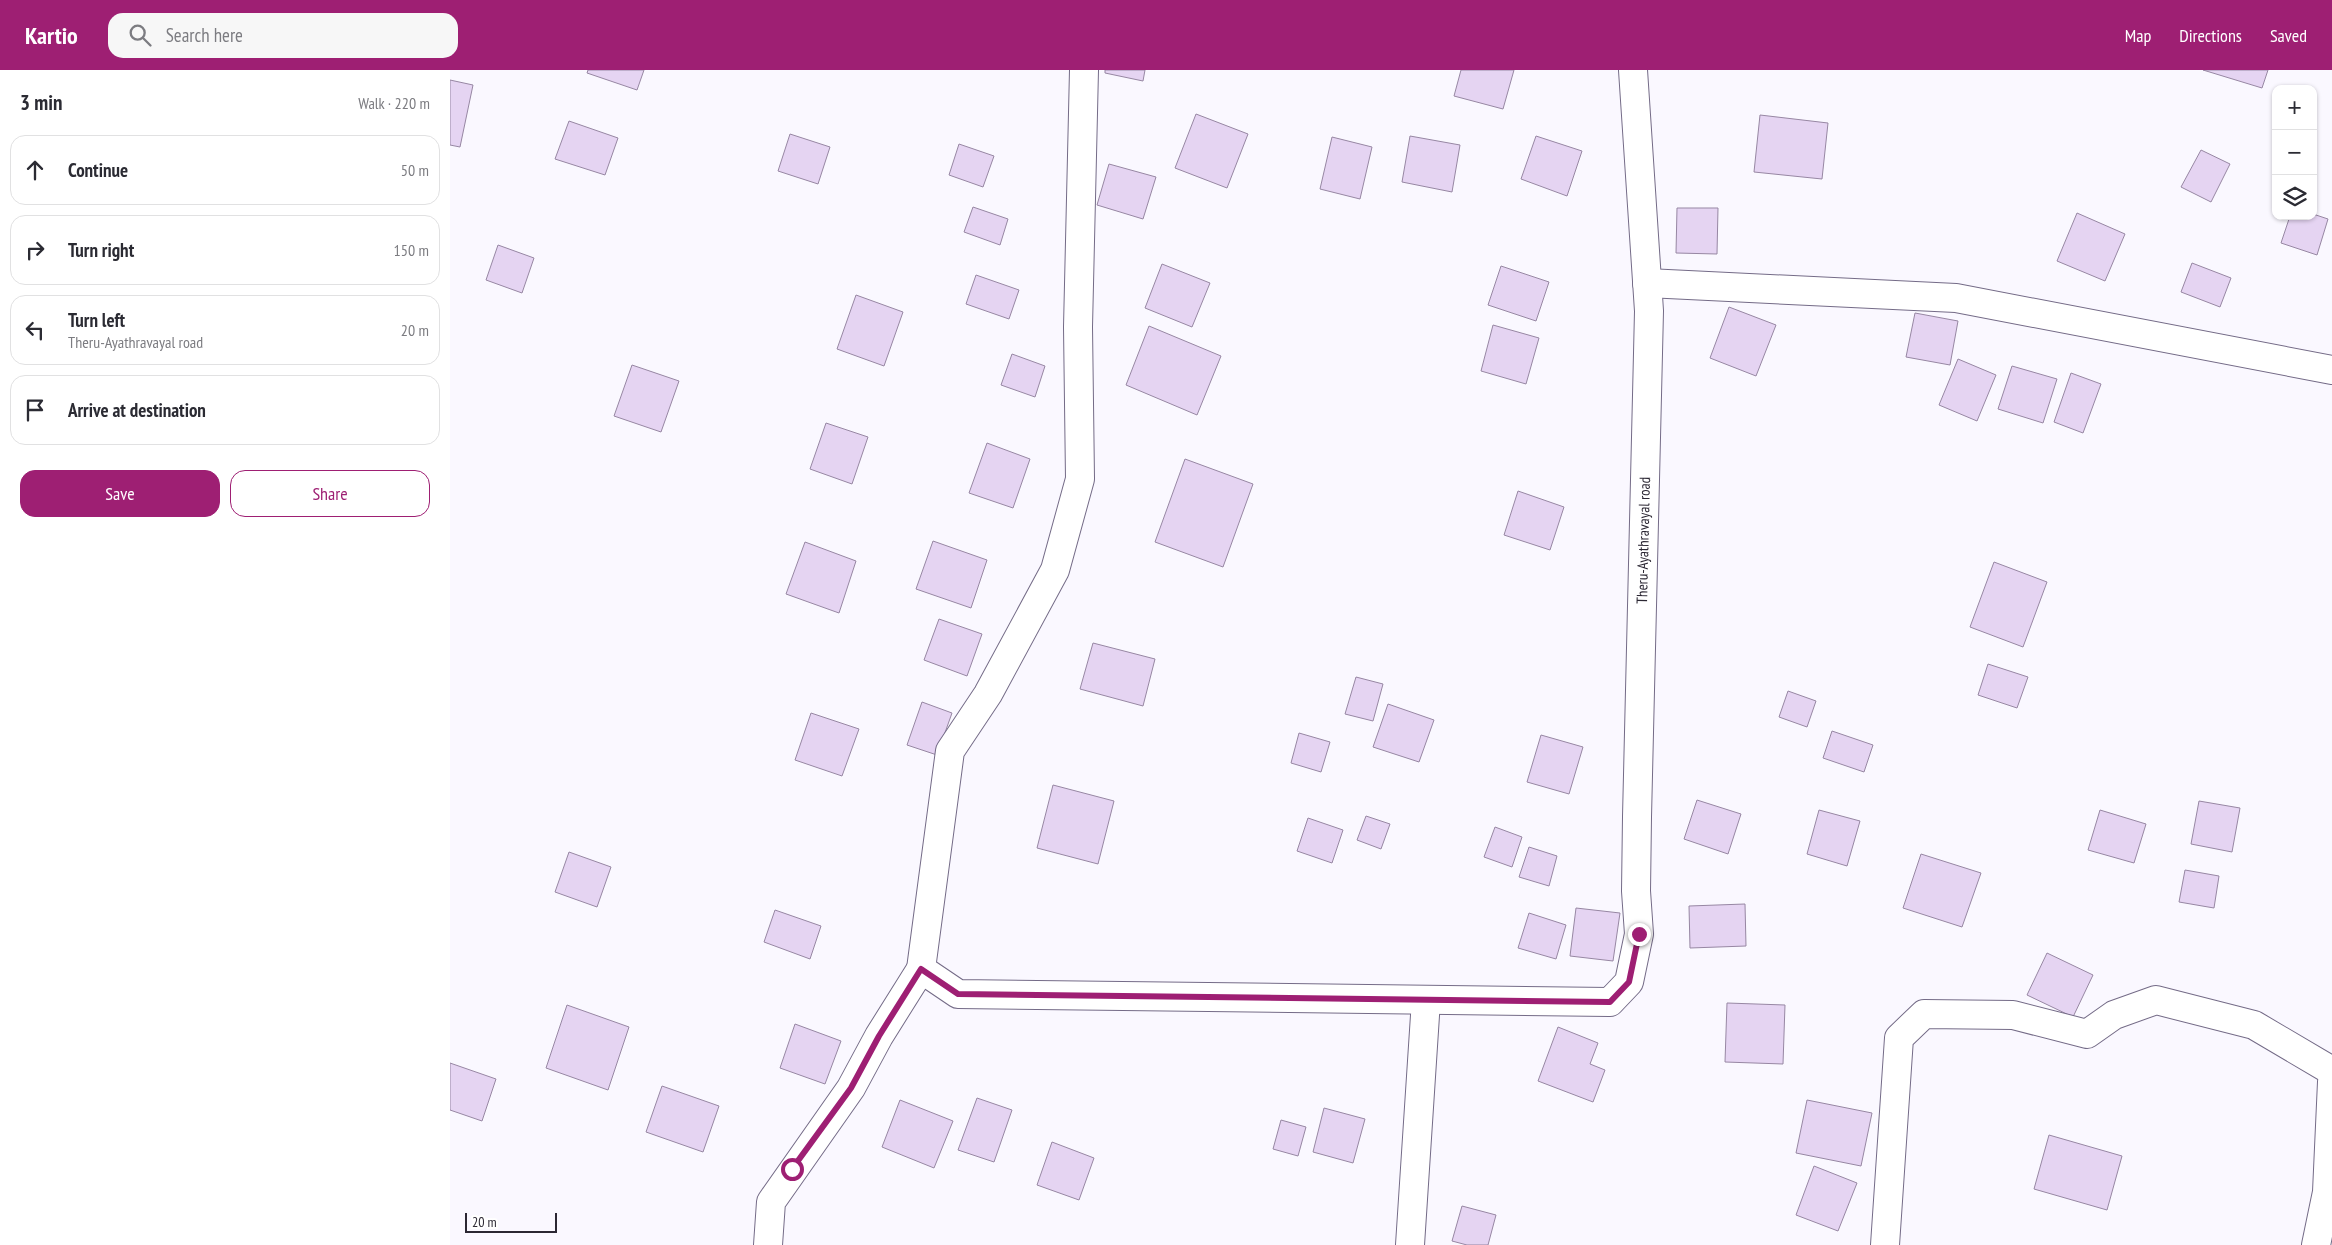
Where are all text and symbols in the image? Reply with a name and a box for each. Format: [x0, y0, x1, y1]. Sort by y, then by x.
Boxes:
search box [108, 13, 458, 58]
text: Kartio [25, 20, 78, 51]
icon: search [126, 21, 154, 49]
text: Search here [166, 23, 243, 47]
text: Map [2125, 24, 2151, 47]
text: Directions [2179, 24, 2242, 47]
text: Saved [2270, 24, 2307, 47]
map controls [2272, 85, 2317, 220]
button: + [2272, 85, 2317, 130]
text: 3 min [20, 89, 62, 116]
text: Walk · 220 m [358, 93, 430, 113]
button: − [2272, 130, 2317, 175]
icon: ahead [21, 156, 49, 184]
text: Continue [68, 158, 128, 182]
text: 50 m [401, 160, 429, 180]
button: layers [2272, 175, 2317, 220]
icon: right [21, 236, 49, 264]
text: Turn right [68, 238, 134, 262]
text: 150 m [394, 240, 429, 260]
text: Turn left [68, 308, 125, 332]
icon: left [21, 316, 49, 344]
text: 20 m [401, 320, 429, 340]
text: Theru-Ayathravayal road [68, 332, 203, 352]
icon: arrive [21, 396, 49, 424]
text: Arrive at destination [68, 398, 206, 422]
button: Save [20, 470, 220, 517]
button: Share [230, 470, 430, 517]
street label: Theru-Ayathravayal road [1632, 477, 1654, 604]
route end [1628, 923, 1651, 946]
route start [781, 1158, 804, 1181]
scale bar [465, 1210, 558, 1233]
text: 20 m [472, 1213, 497, 1231]

